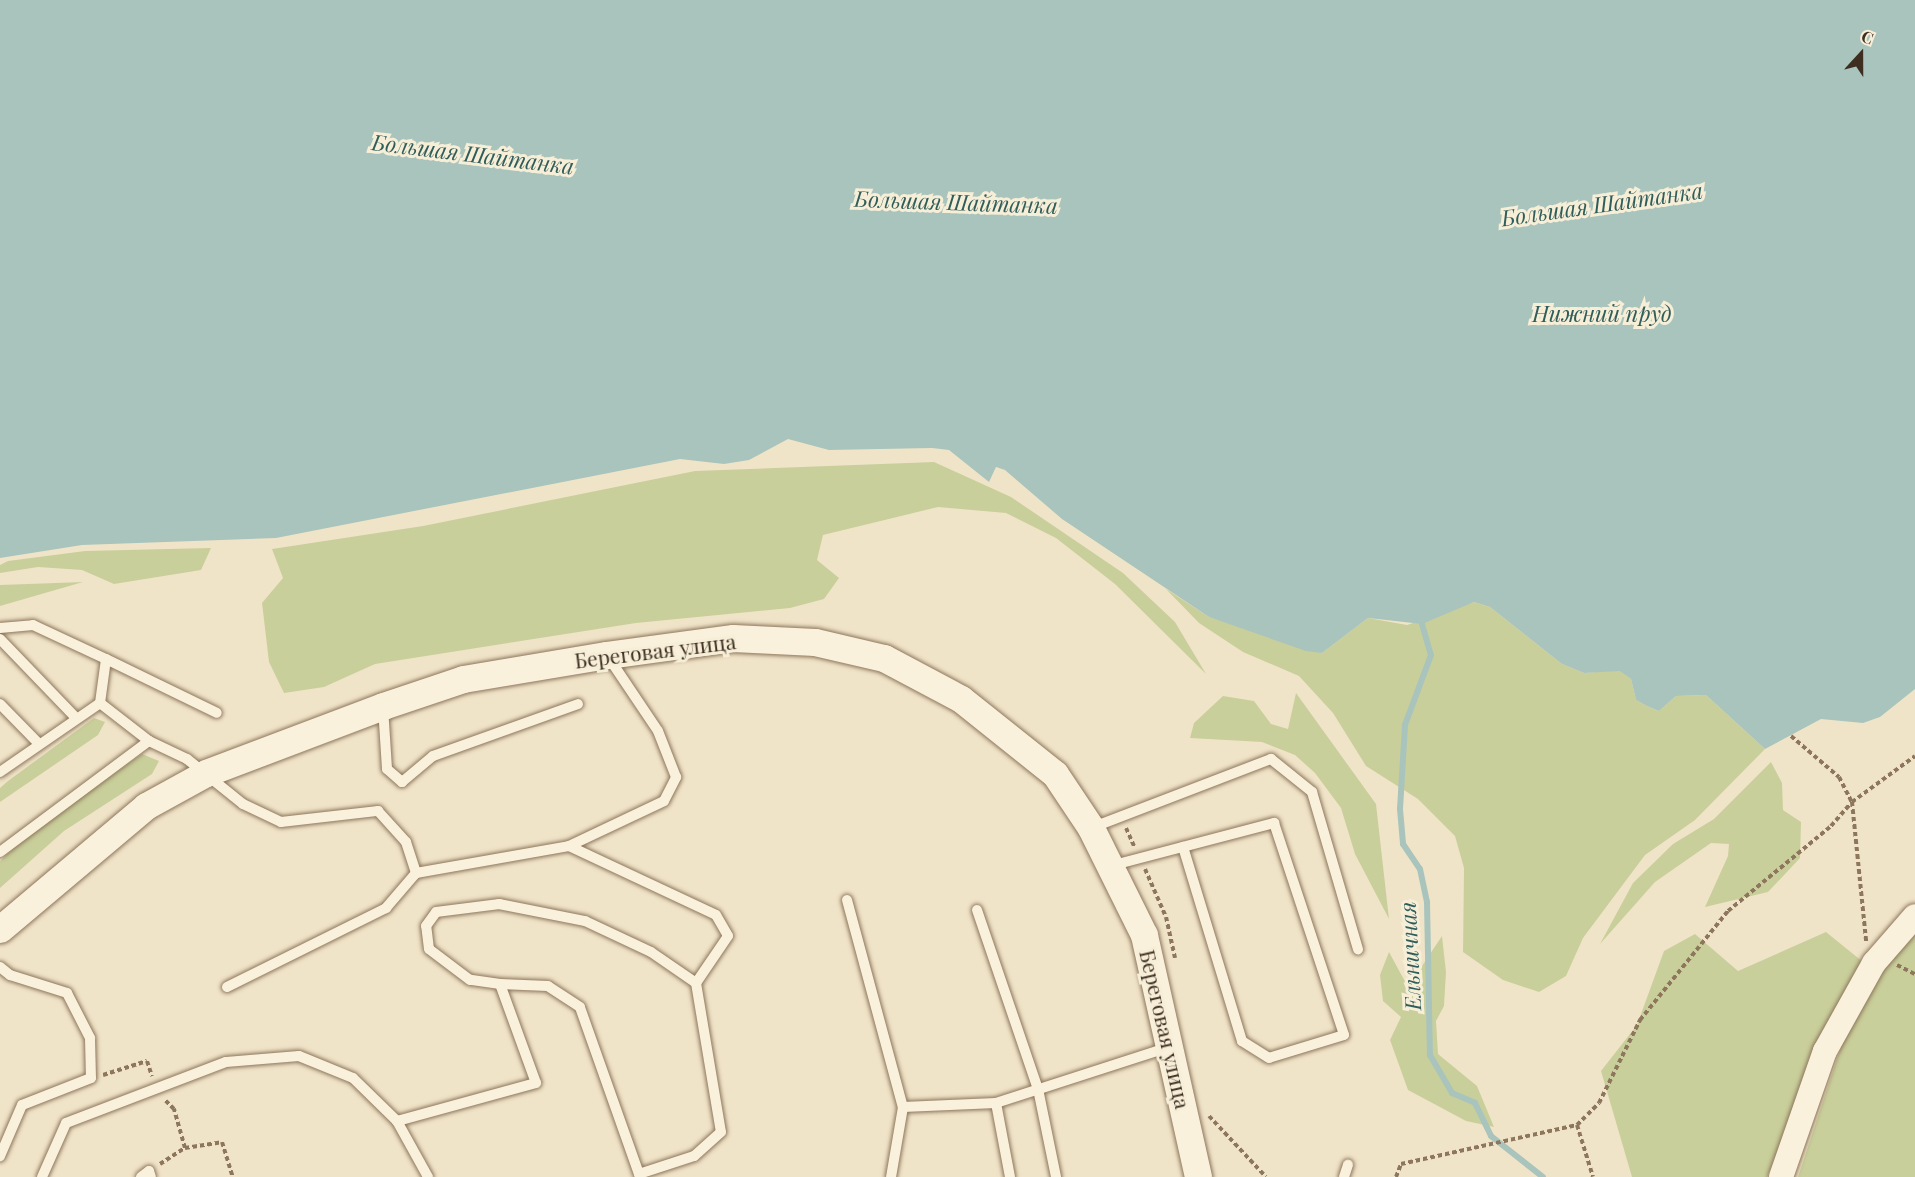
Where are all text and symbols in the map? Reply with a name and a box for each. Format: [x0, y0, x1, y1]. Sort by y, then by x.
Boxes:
north arrow [1831, 24, 1891, 84]
text: С [1859, 25, 1877, 49]
water label: Большая Шайтанка [370, 128, 576, 180]
water label: Большая Шайтанка [1499, 177, 1705, 231]
water label: Большая Шайтанка [854, 185, 1058, 219]
water label: Нижний пруд [1532, 301, 1672, 327]
street label: Береговая улица [573, 628, 737, 672]
water label: Ельничная [1394, 901, 1426, 1011]
street label: Береговая улица [1135, 947, 1197, 1111]

